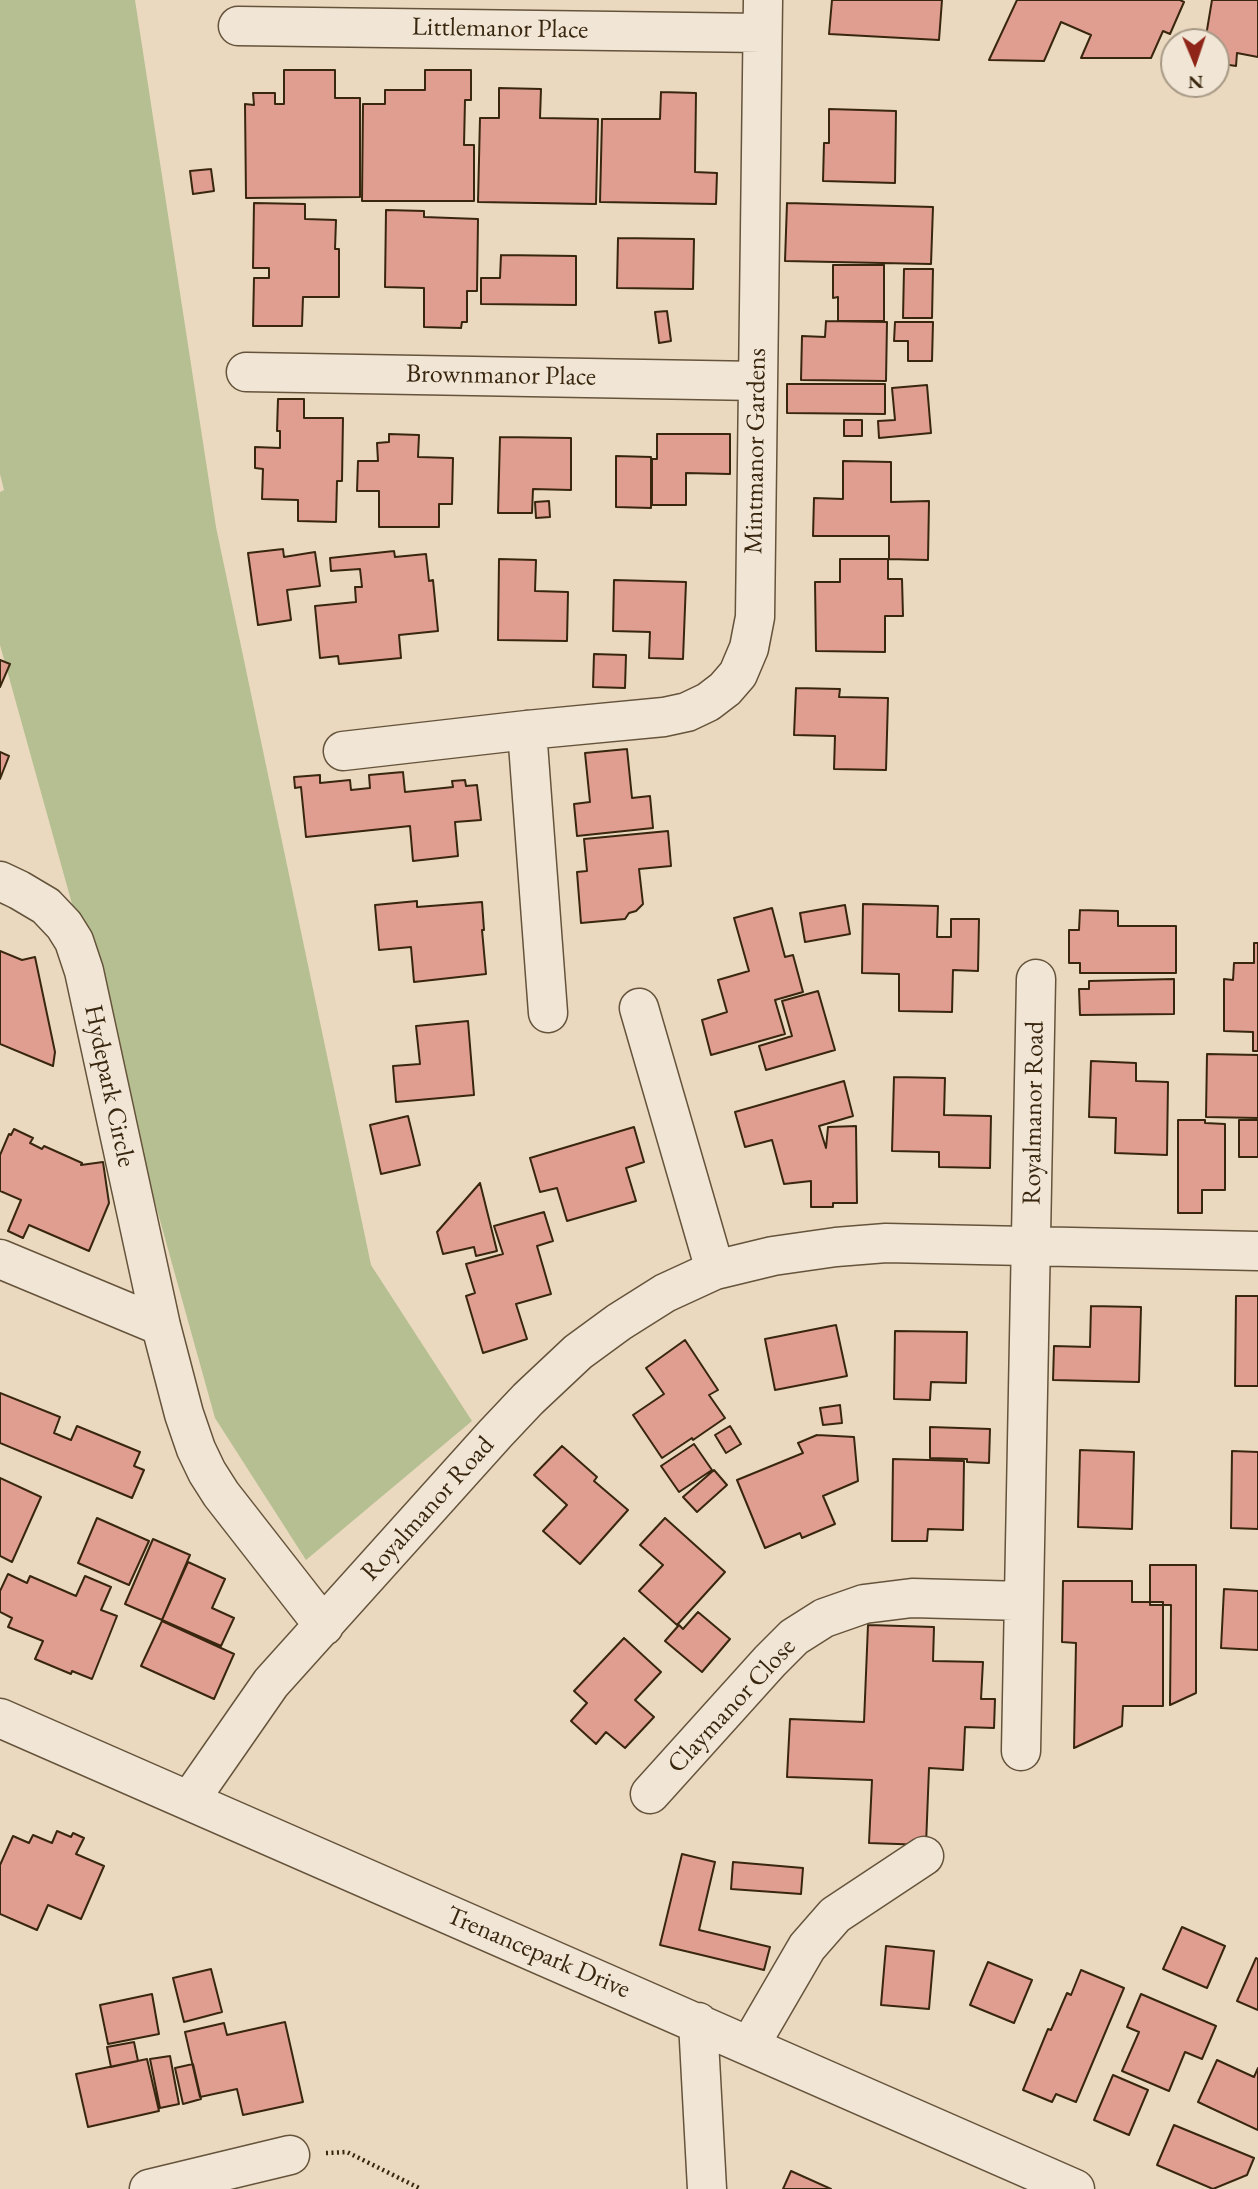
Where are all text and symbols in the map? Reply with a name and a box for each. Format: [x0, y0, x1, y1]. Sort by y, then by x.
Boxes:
street label: Littlemanor Place [411, 12, 589, 46]
north arrow [1160, 28, 1230, 98]
text: N [1188, 70, 1204, 95]
street label: Mintmanor Gardens [739, 348, 773, 554]
street label: Brownmanor Place [406, 359, 596, 393]
street label: Hydepark Circle [77, 1002, 141, 1170]
street label: Royalmanor Road [1017, 1021, 1051, 1205]
street label: Royalmanor Road [355, 1430, 501, 1588]
street label: Claymanor Close [661, 1632, 803, 1780]
street label: Trenancepark Drive [441, 1900, 635, 2006]

